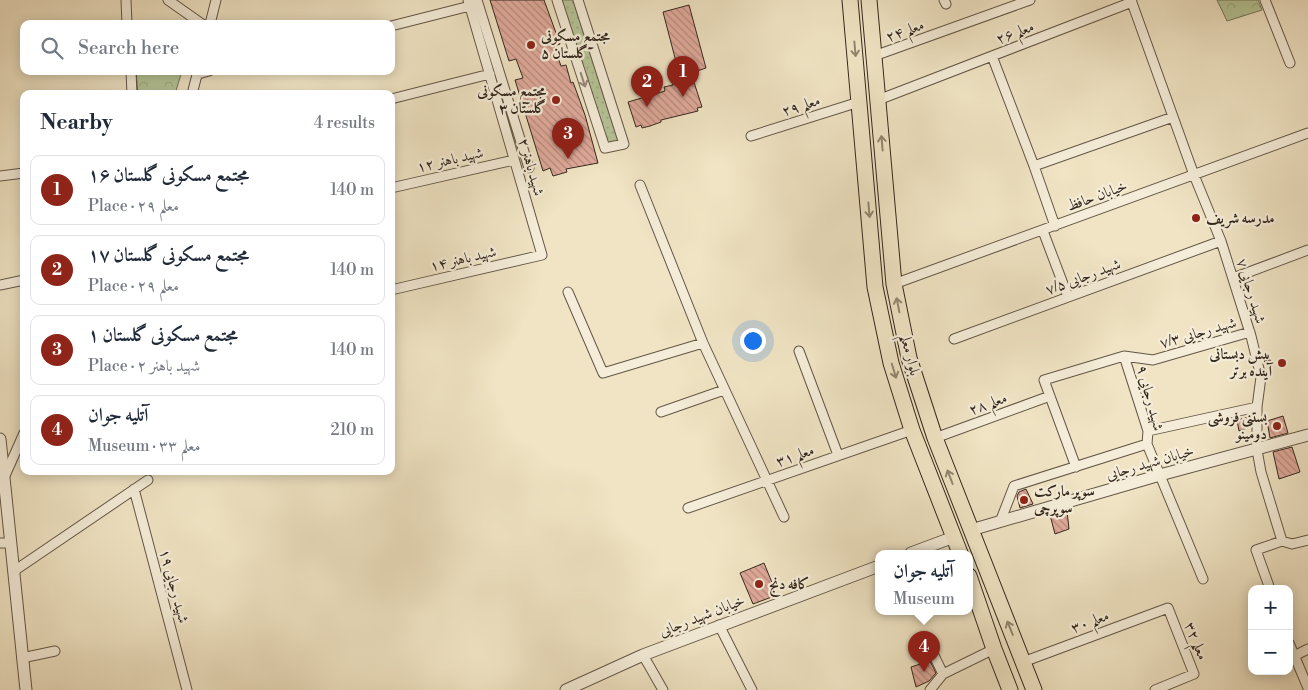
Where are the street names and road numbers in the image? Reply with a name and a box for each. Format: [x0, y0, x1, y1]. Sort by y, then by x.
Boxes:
street label: معلم ۲۴ [883, 15, 928, 51]
street label: معلم ۲۶ [993, 17, 1039, 54]
street label: معلم ۲۹ [779, 91, 824, 126]
street label: شهید باهنر ۲ [514, 136, 548, 198]
street label: شهید باهنر ۱۲ [415, 143, 485, 177]
street label: خیابان حافظ [1064, 176, 1130, 216]
street label: شهید باهنر ۱۴ [428, 242, 498, 276]
street label: شهید رجایی ۷/۵ [1043, 255, 1123, 299]
street label: شهید رجایی ۷ [1232, 256, 1270, 326]
street label: شهید رجایی ۷/۳ [1157, 313, 1239, 353]
street label: بلوار معلم [891, 332, 924, 379]
street label: شهید رجایی ۹ [1132, 363, 1168, 433]
street label: معلم ۲۸ [966, 388, 1011, 424]
street label: معلم ۳۱ [773, 441, 818, 476]
street label: خیابان شهید رجایی [1104, 441, 1196, 485]
street label: شهید رجایی ۱۹ [155, 547, 193, 625]
street label: خیابان شهید رجایی [656, 591, 748, 641]
street label: معلم ۳۰ [1068, 606, 1114, 643]
street label: معلم ۳۲ [1175, 619, 1212, 665]

